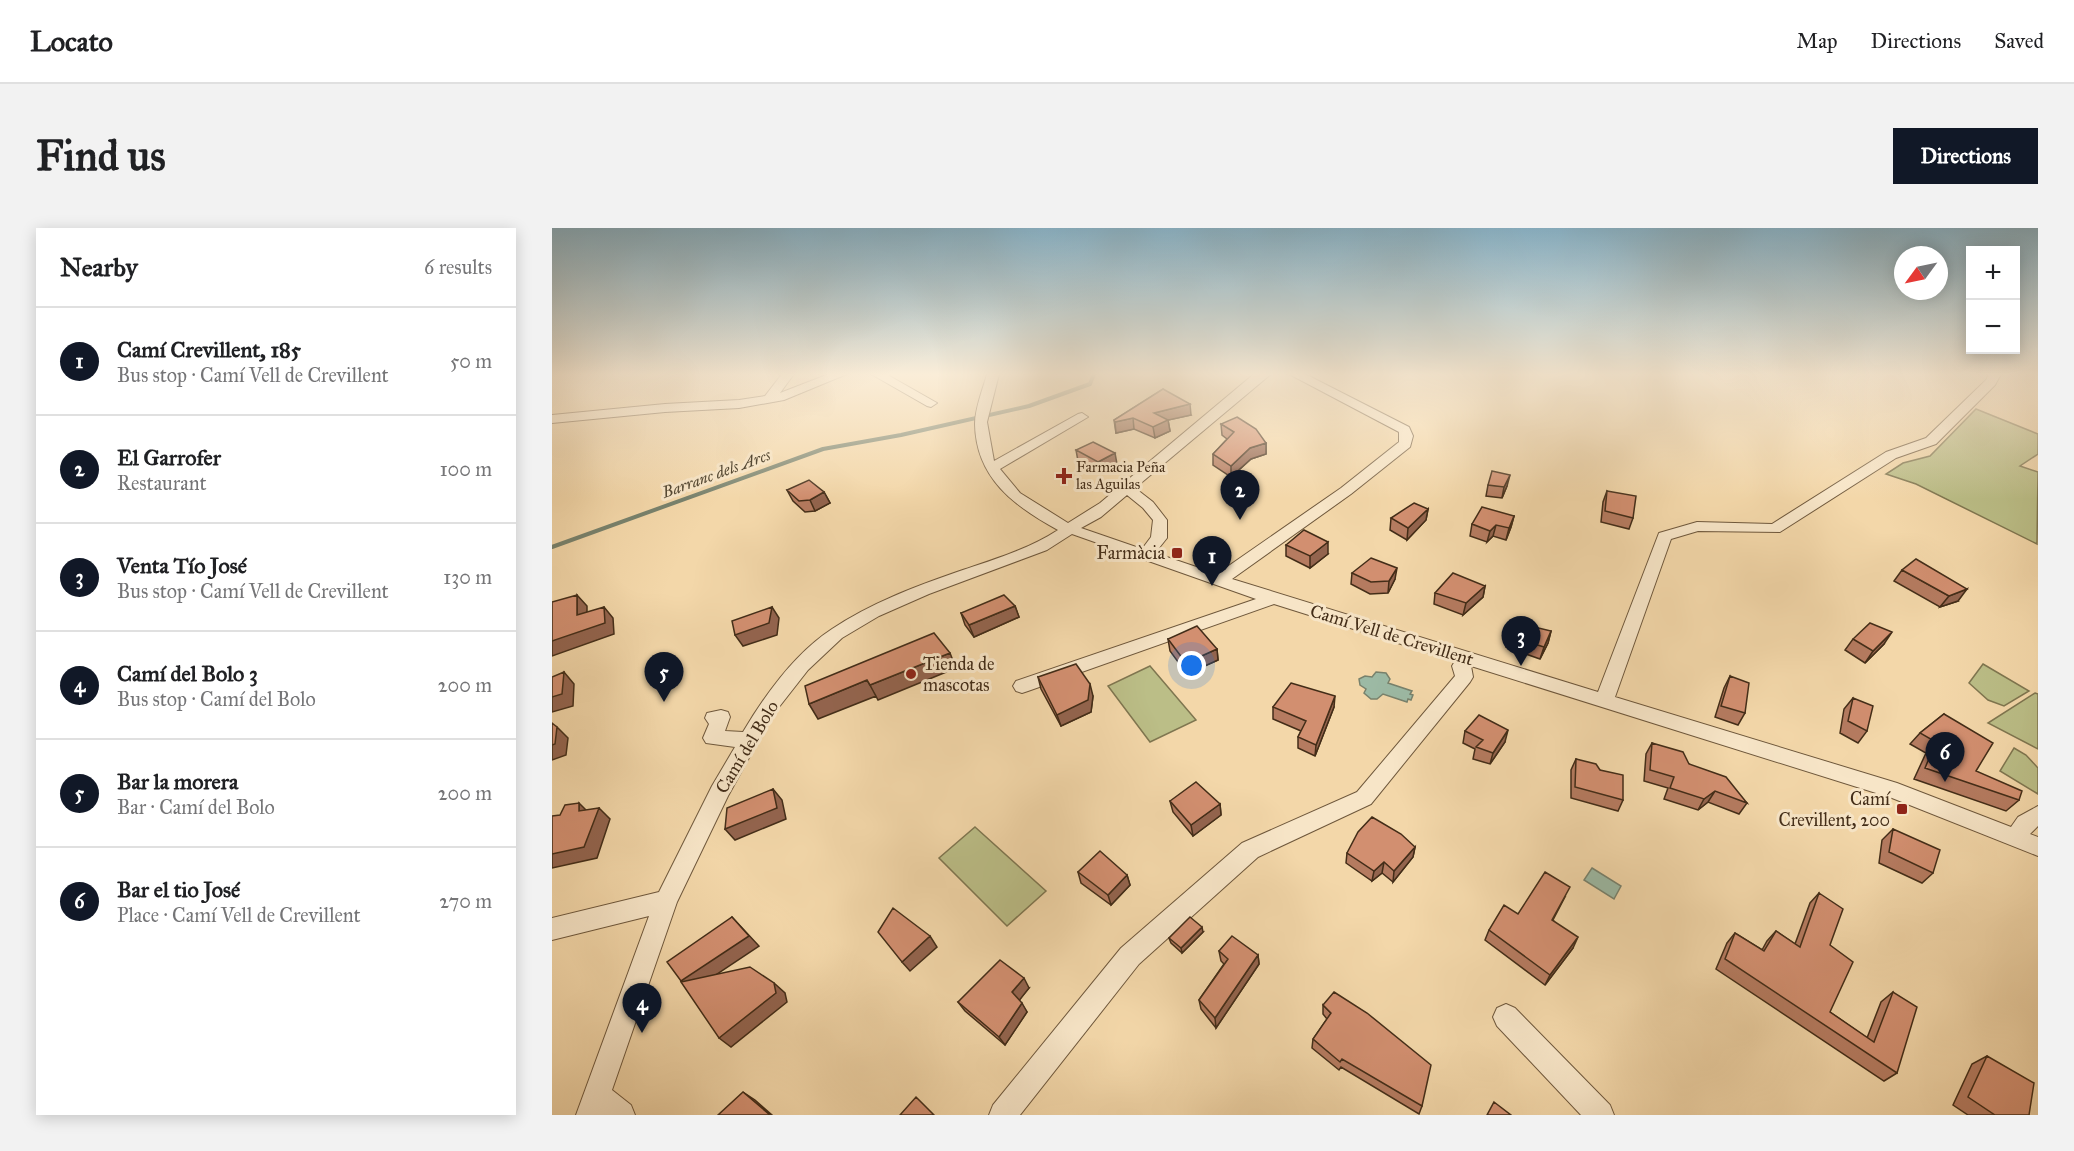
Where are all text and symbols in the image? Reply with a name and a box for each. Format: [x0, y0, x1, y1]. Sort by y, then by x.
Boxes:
text: Locato [30, 24, 113, 59]
text: Map [1797, 28, 1838, 54]
text: Directions [1871, 28, 1961, 54]
text: Saved [1994, 28, 2044, 54]
button: Directions [1893, 128, 2038, 184]
text: Find us [36, 130, 166, 182]
north arrow [1894, 246, 1948, 300]
map controls [1966, 246, 2020, 354]
button: + [1966, 246, 2020, 300]
text: Nearby [60, 251, 138, 283]
text: 6 results [424, 255, 492, 279]
button: − [1966, 300, 2020, 354]
text: Camí Crevillent, 185 [117, 336, 301, 363]
text: 1 [76, 349, 83, 373]
text: 50 m [450, 349, 492, 373]
text: Bus stop · Camí Vell de Crevillent [117, 363, 389, 387]
text: El Garrofer [117, 444, 221, 471]
water label: Barranc dels Arcs [658, 445, 773, 502]
text: 2 [75, 457, 84, 481]
text: 100 m [440, 457, 492, 481]
place label: Farmacia Peña las Aguilas [1076, 458, 1166, 493]
marker: Farmacia Peña las Aguilas [1057, 469, 1071, 483]
pin: 2 [1220, 470, 1260, 520]
text: Restaurant [117, 471, 207, 495]
pin: 1 [1192, 536, 1232, 586]
place label: Farmàcia [1096, 542, 1165, 564]
marker: Farmàcia [1170, 546, 1184, 560]
text: Venta Tío José [117, 552, 247, 579]
text: 3 [76, 565, 84, 589]
text: 130 m [443, 565, 492, 589]
text: Bus stop · Camí Vell de Crevillent [117, 579, 389, 603]
street label: Camí Vell de Crevillent [1308, 600, 1477, 671]
pin: 3 [1502, 616, 1540, 666]
your location [1177, 651, 1206, 680]
pin: 5 [644, 652, 684, 702]
place label: Tienda de mascotas [923, 653, 995, 696]
text: Camí del Bolo 3 [117, 660, 258, 687]
marker: Tienda de mascotas [904, 667, 918, 681]
text: 4 [74, 673, 85, 697]
text: 200 m [438, 673, 492, 697]
text: Bus stop · Camí del Bolo [117, 687, 316, 711]
street label: Camí del Bolo [711, 697, 783, 797]
pin: 6 [1926, 732, 1964, 782]
text: Bar la morera [117, 768, 238, 795]
text: 5 [75, 781, 84, 805]
text: 200 m [438, 781, 492, 805]
place label: Camí Crevillent, 200 [1778, 788, 1891, 831]
text: Bar · Camí del Bolo [117, 795, 275, 819]
marker: Camí Crevillent, 200 [1895, 802, 1909, 816]
text: Bar el tio José [117, 876, 240, 903]
text: 6 [74, 889, 85, 913]
text: 270 m [439, 889, 492, 913]
text: Place · Camí Vell de Crevillent [117, 903, 361, 927]
pin: 4 [622, 984, 662, 1033]

